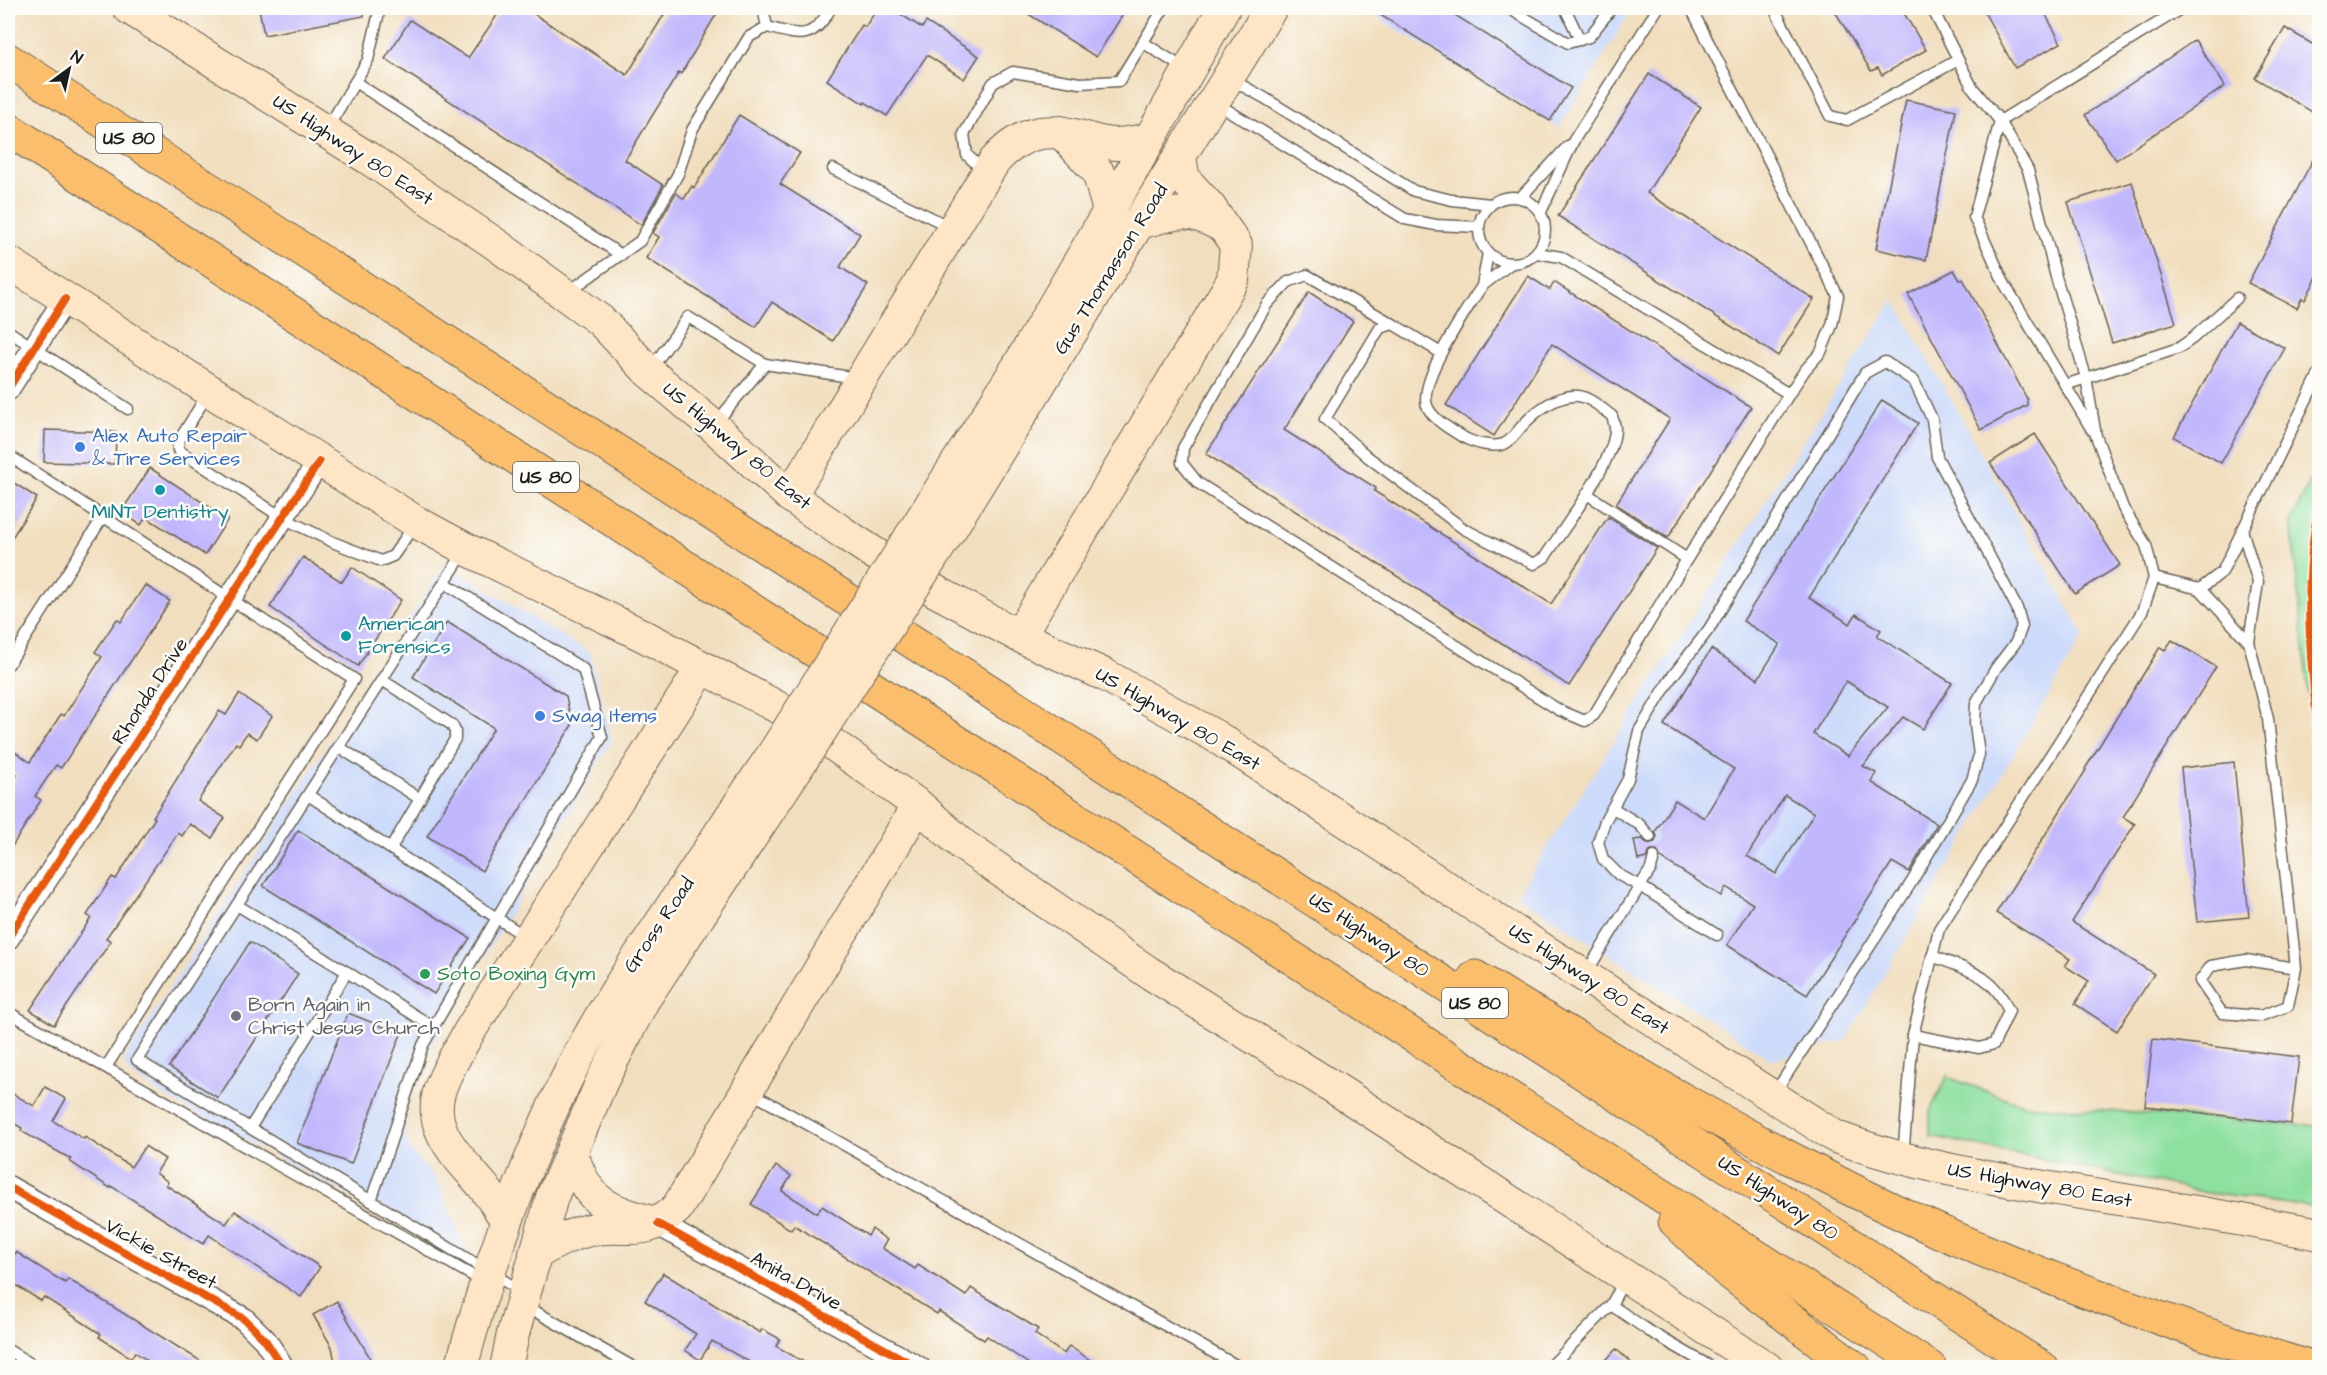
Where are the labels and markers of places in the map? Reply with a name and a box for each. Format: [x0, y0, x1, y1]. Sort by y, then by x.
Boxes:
place label: Alex Auto Repair & Tire Services [92, 422, 247, 473]
marker: Alex Auto Repair & Tire Services [73, 440, 87, 454]
marker: MINT Dentistry [153, 483, 167, 497]
place label: MINT Dentistry [91, 498, 229, 527]
place label: American Forensics [358, 610, 451, 661]
marker: American Forensics [339, 629, 353, 643]
place label: Swag Items [552, 702, 657, 731]
marker: Swag Items [533, 709, 547, 723]
place label: Soto Boxing Gym [437, 960, 596, 989]
marker: Soto Boxing Gym [418, 967, 432, 981]
place label: Born Again in Christ Jesus Church [248, 991, 440, 1042]
marker: Born Again in Christ Jesus Church [229, 1009, 243, 1023]

